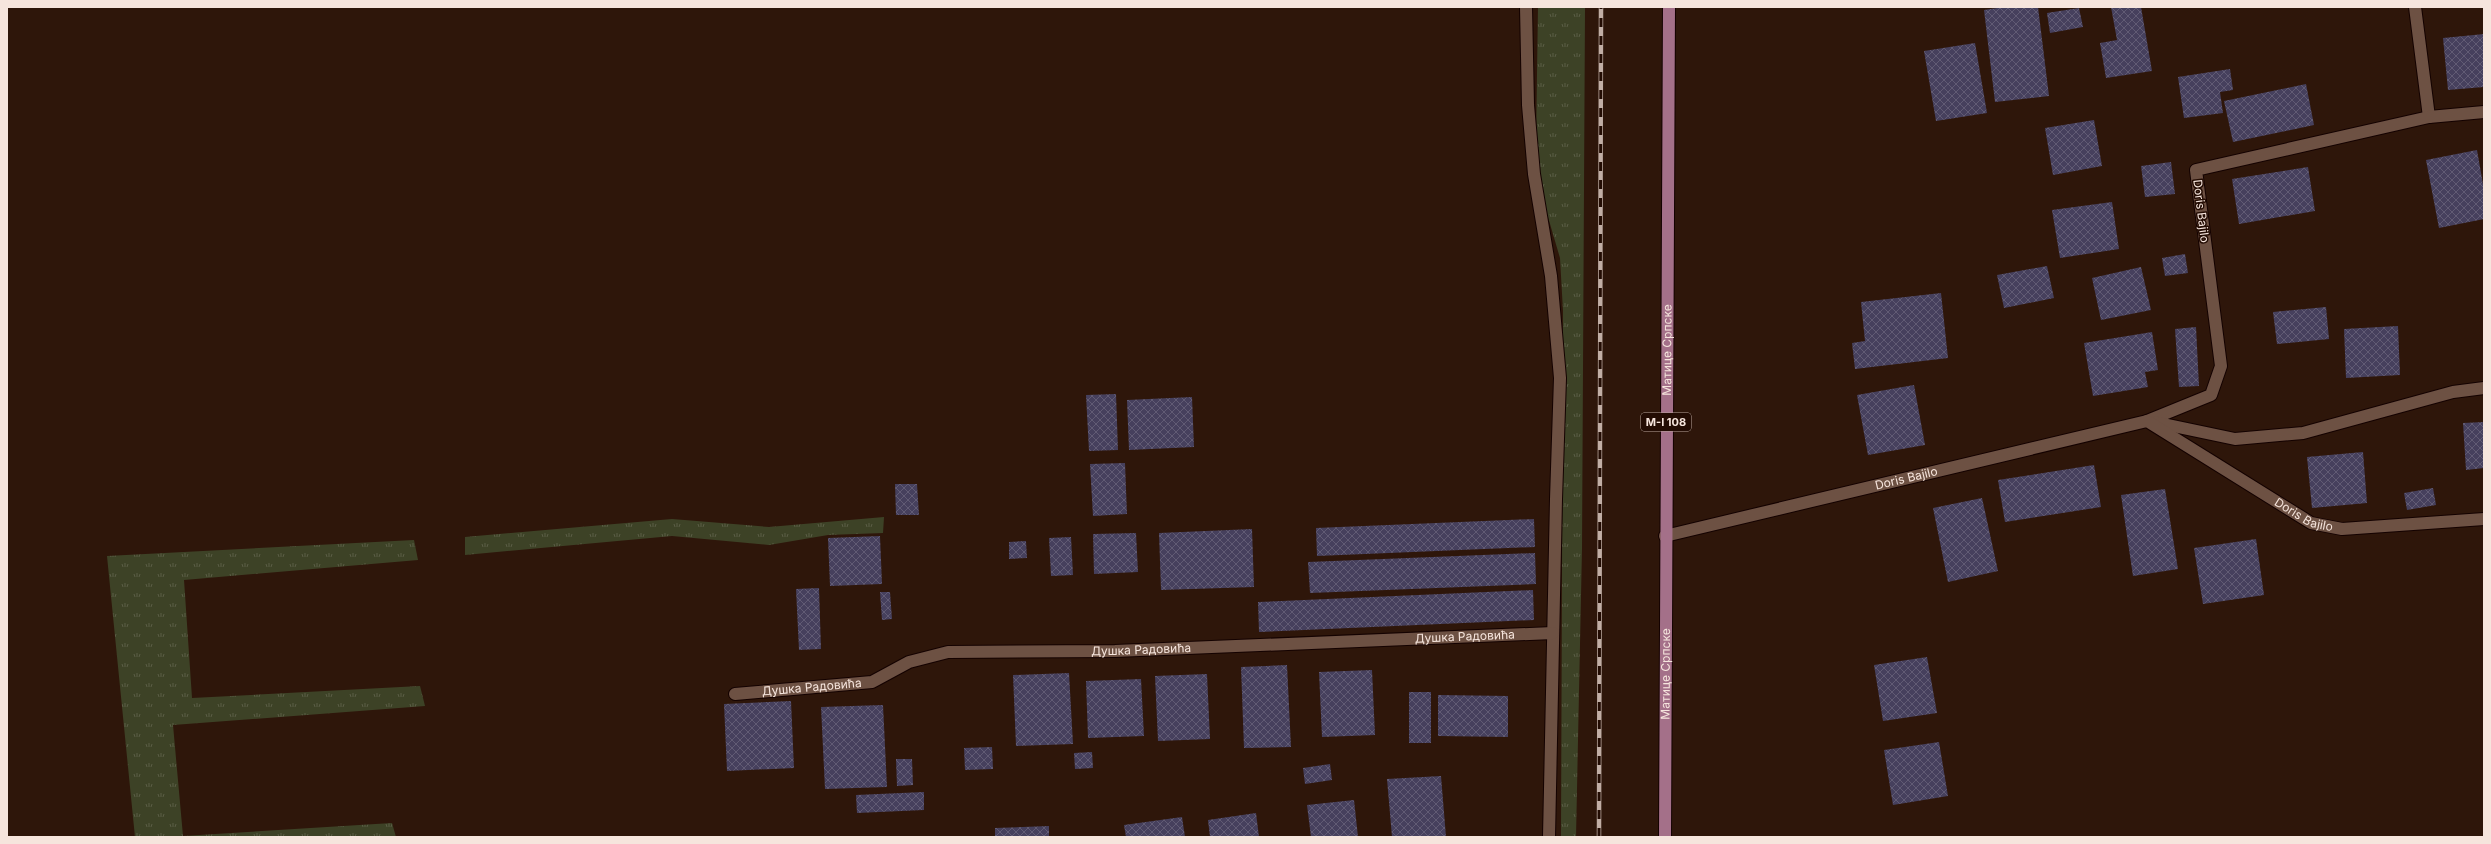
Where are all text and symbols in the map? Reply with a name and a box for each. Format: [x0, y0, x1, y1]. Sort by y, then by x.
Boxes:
street label: Doris Bajilo [2190, 178, 2213, 243]
street label: Матице Српске [1659, 304, 1675, 396]
road number: M-I 108 [1641, 413, 1691, 431]
street label: Doris Bajilo [1873, 463, 1939, 493]
street label: Doris Bajilo [2272, 494, 2334, 534]
street label: Душка Радовића [1415, 627, 1515, 646]
street label: Матице Српске [1658, 628, 1673, 720]
street label: Душка Радовића [1091, 640, 1191, 658]
street label: Душка Радовића [761, 675, 862, 699]

